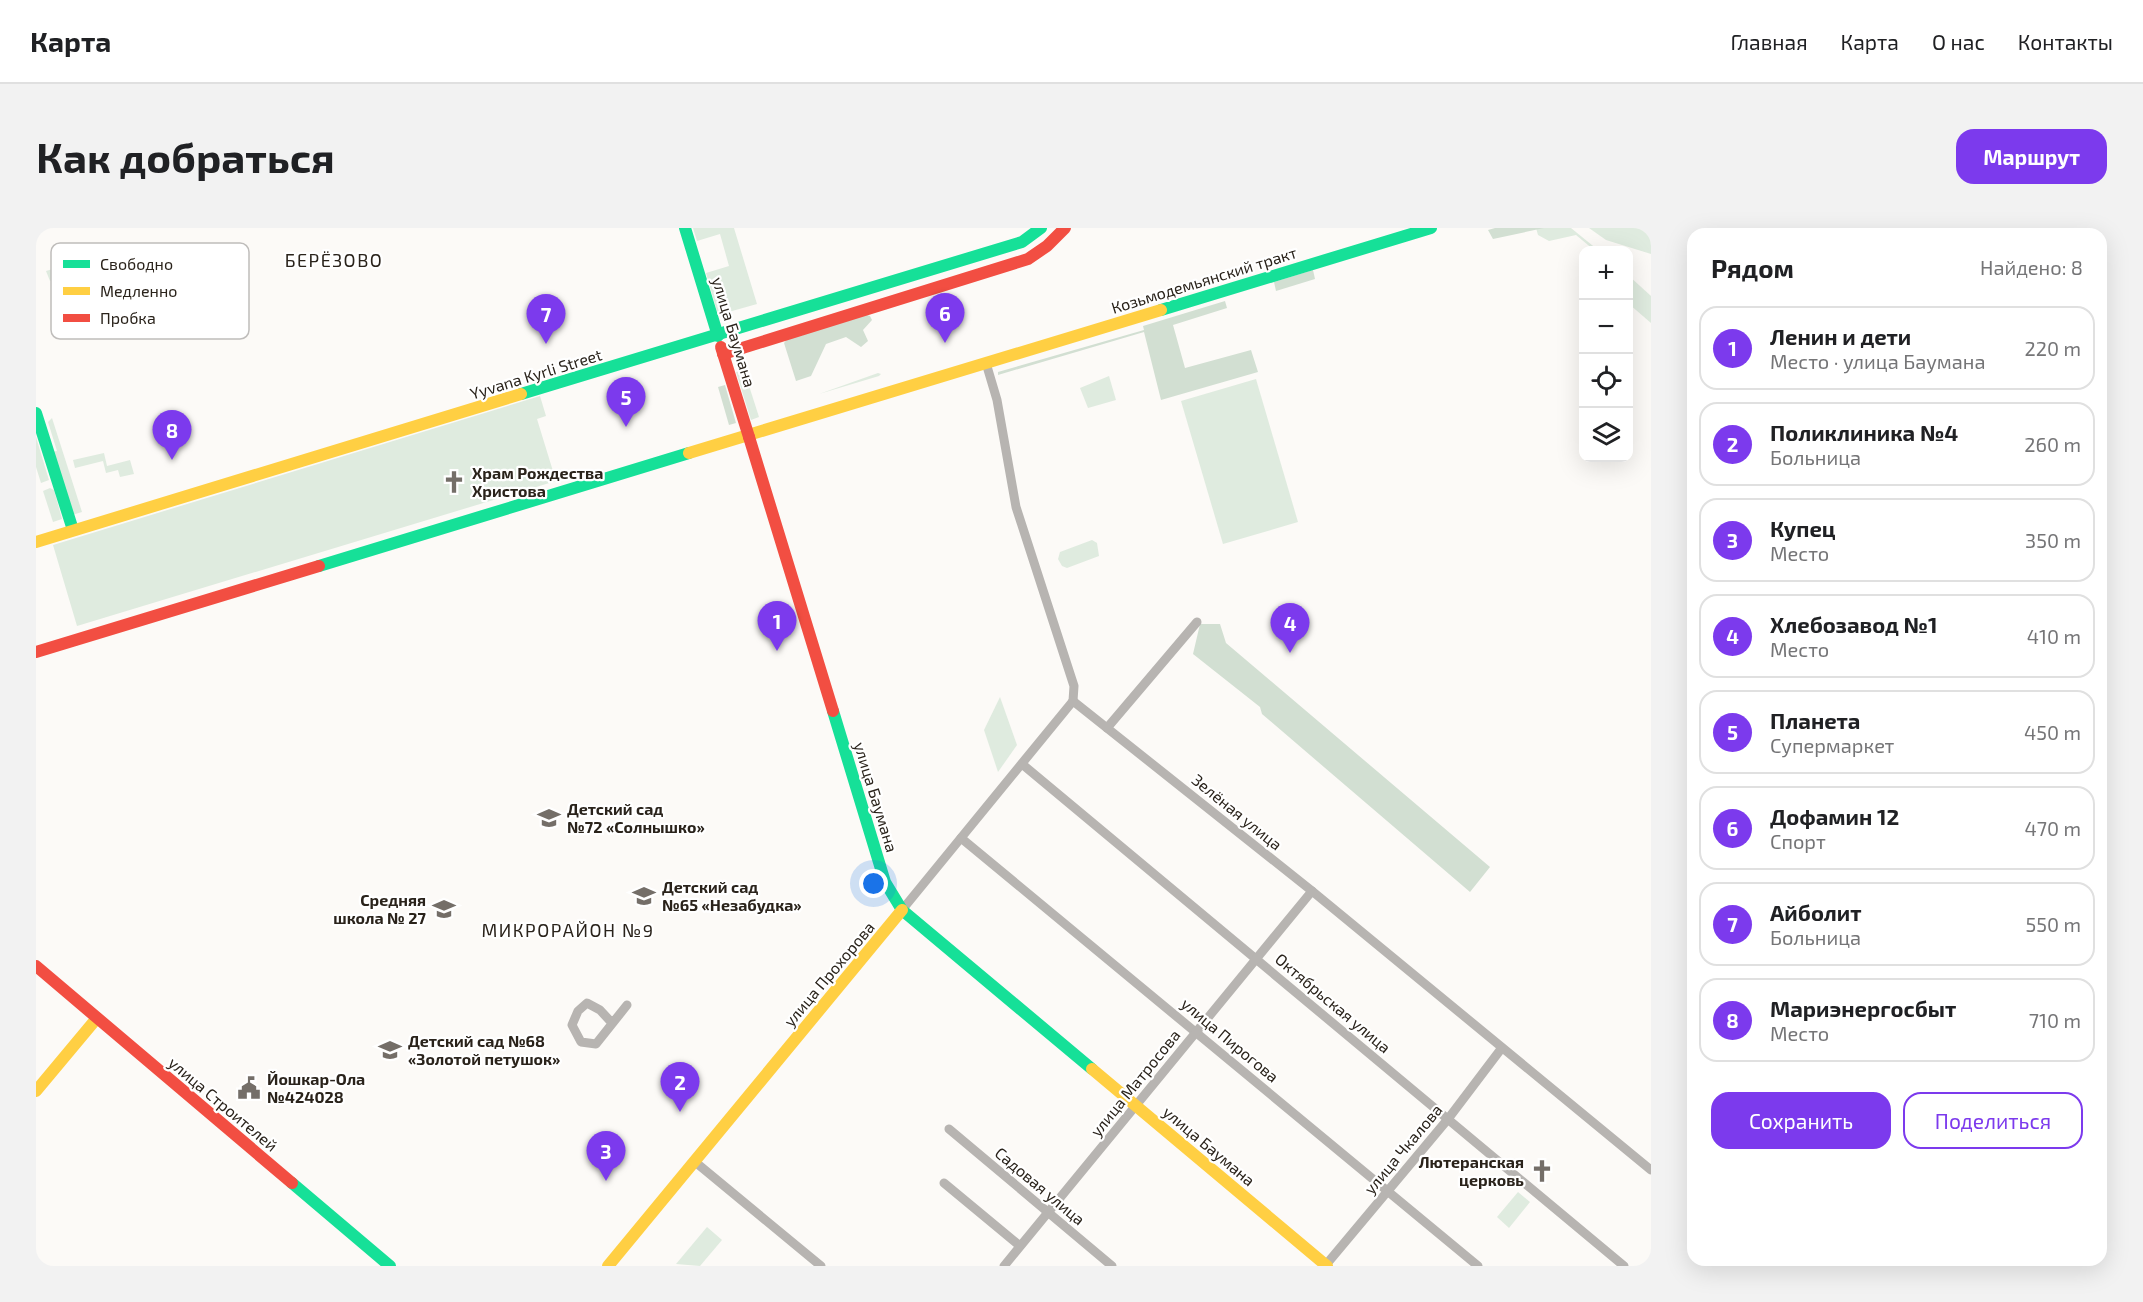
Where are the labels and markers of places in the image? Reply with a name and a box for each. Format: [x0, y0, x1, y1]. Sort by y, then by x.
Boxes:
pin: 7 [526, 294, 566, 344]
pin: 6 [926, 294, 964, 343]
pin: 5 [606, 378, 646, 427]
pin: 8 [152, 410, 192, 460]
place label: Храм Рождества Христова [472, 463, 603, 500]
church icon: Храм Рождества Христова [441, 469, 467, 495]
pin: 1 [758, 602, 796, 651]
pin: 4 [1270, 604, 1310, 653]
place label: Детский сад №72 «Солнышко» [567, 799, 705, 836]
school or university icon: Детский сад №72 «Солнышко» [536, 805, 562, 831]
place label: Детский сад №65 «Незабудка» [662, 877, 802, 914]
school or university icon: Детский сад №65 «Незабудка» [631, 883, 657, 909]
place label: Средняя школа № 27 [333, 890, 427, 927]
school or university icon: Средняя школа № 27 [431, 896, 457, 922]
place label: Детский сад №68 «Золотой петушок» [408, 1031, 560, 1068]
school or university icon: Детский сад №68 «Золотой петушок» [377, 1037, 403, 1063]
pin: 2 [660, 1062, 700, 1112]
place label: Йошкар-Ола №424028 [267, 1069, 365, 1106]
public building icon: Йошкар-Ола №424028 [236, 1075, 262, 1101]
pin: 3 [586, 1132, 626, 1181]
place label: Лютеранская церковь [1419, 1152, 1524, 1189]
church icon: Лютеранская церковь [1529, 1158, 1555, 1184]

